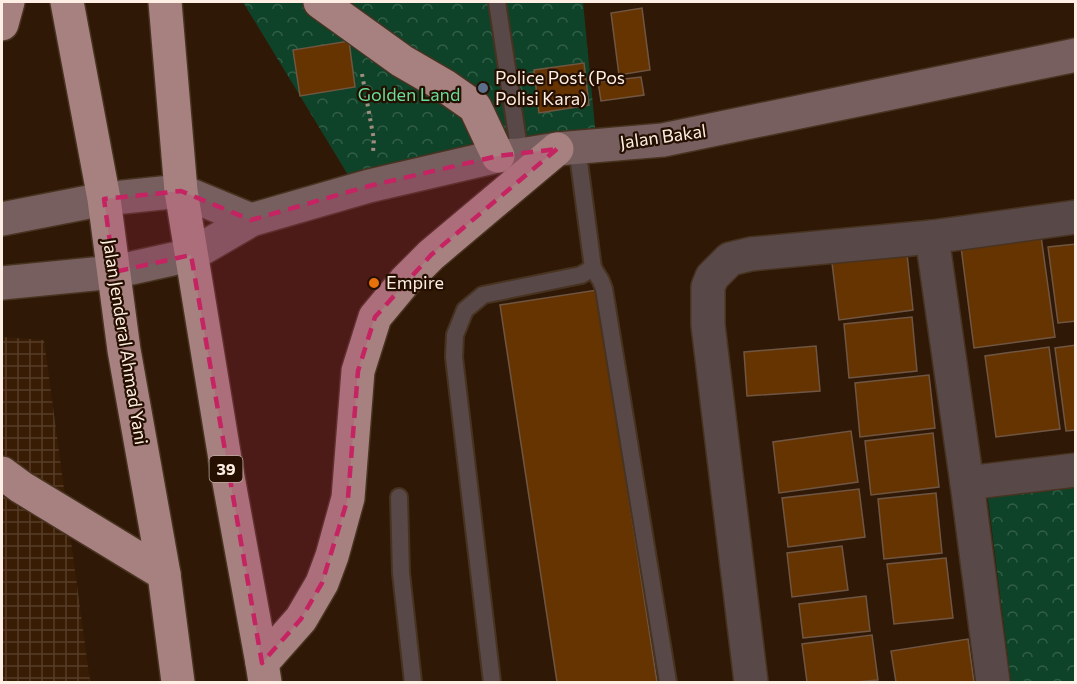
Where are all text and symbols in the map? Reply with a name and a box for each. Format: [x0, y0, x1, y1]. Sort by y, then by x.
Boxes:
place label: Police Post (Pos Polisi Kara) [495, 66, 625, 109]
marker: Police Post (Pos Polisi Kara) [476, 81, 490, 95]
park label: Golden Land [358, 83, 460, 105]
street label: Jalan Bakal [618, 119, 708, 153]
street label: Jalan Jenderal Ahmad Yani [99, 238, 153, 446]
place label: Empire [386, 271, 444, 293]
marker: Empire [367, 276, 381, 290]
road number: 39 [210, 456, 242, 482]

